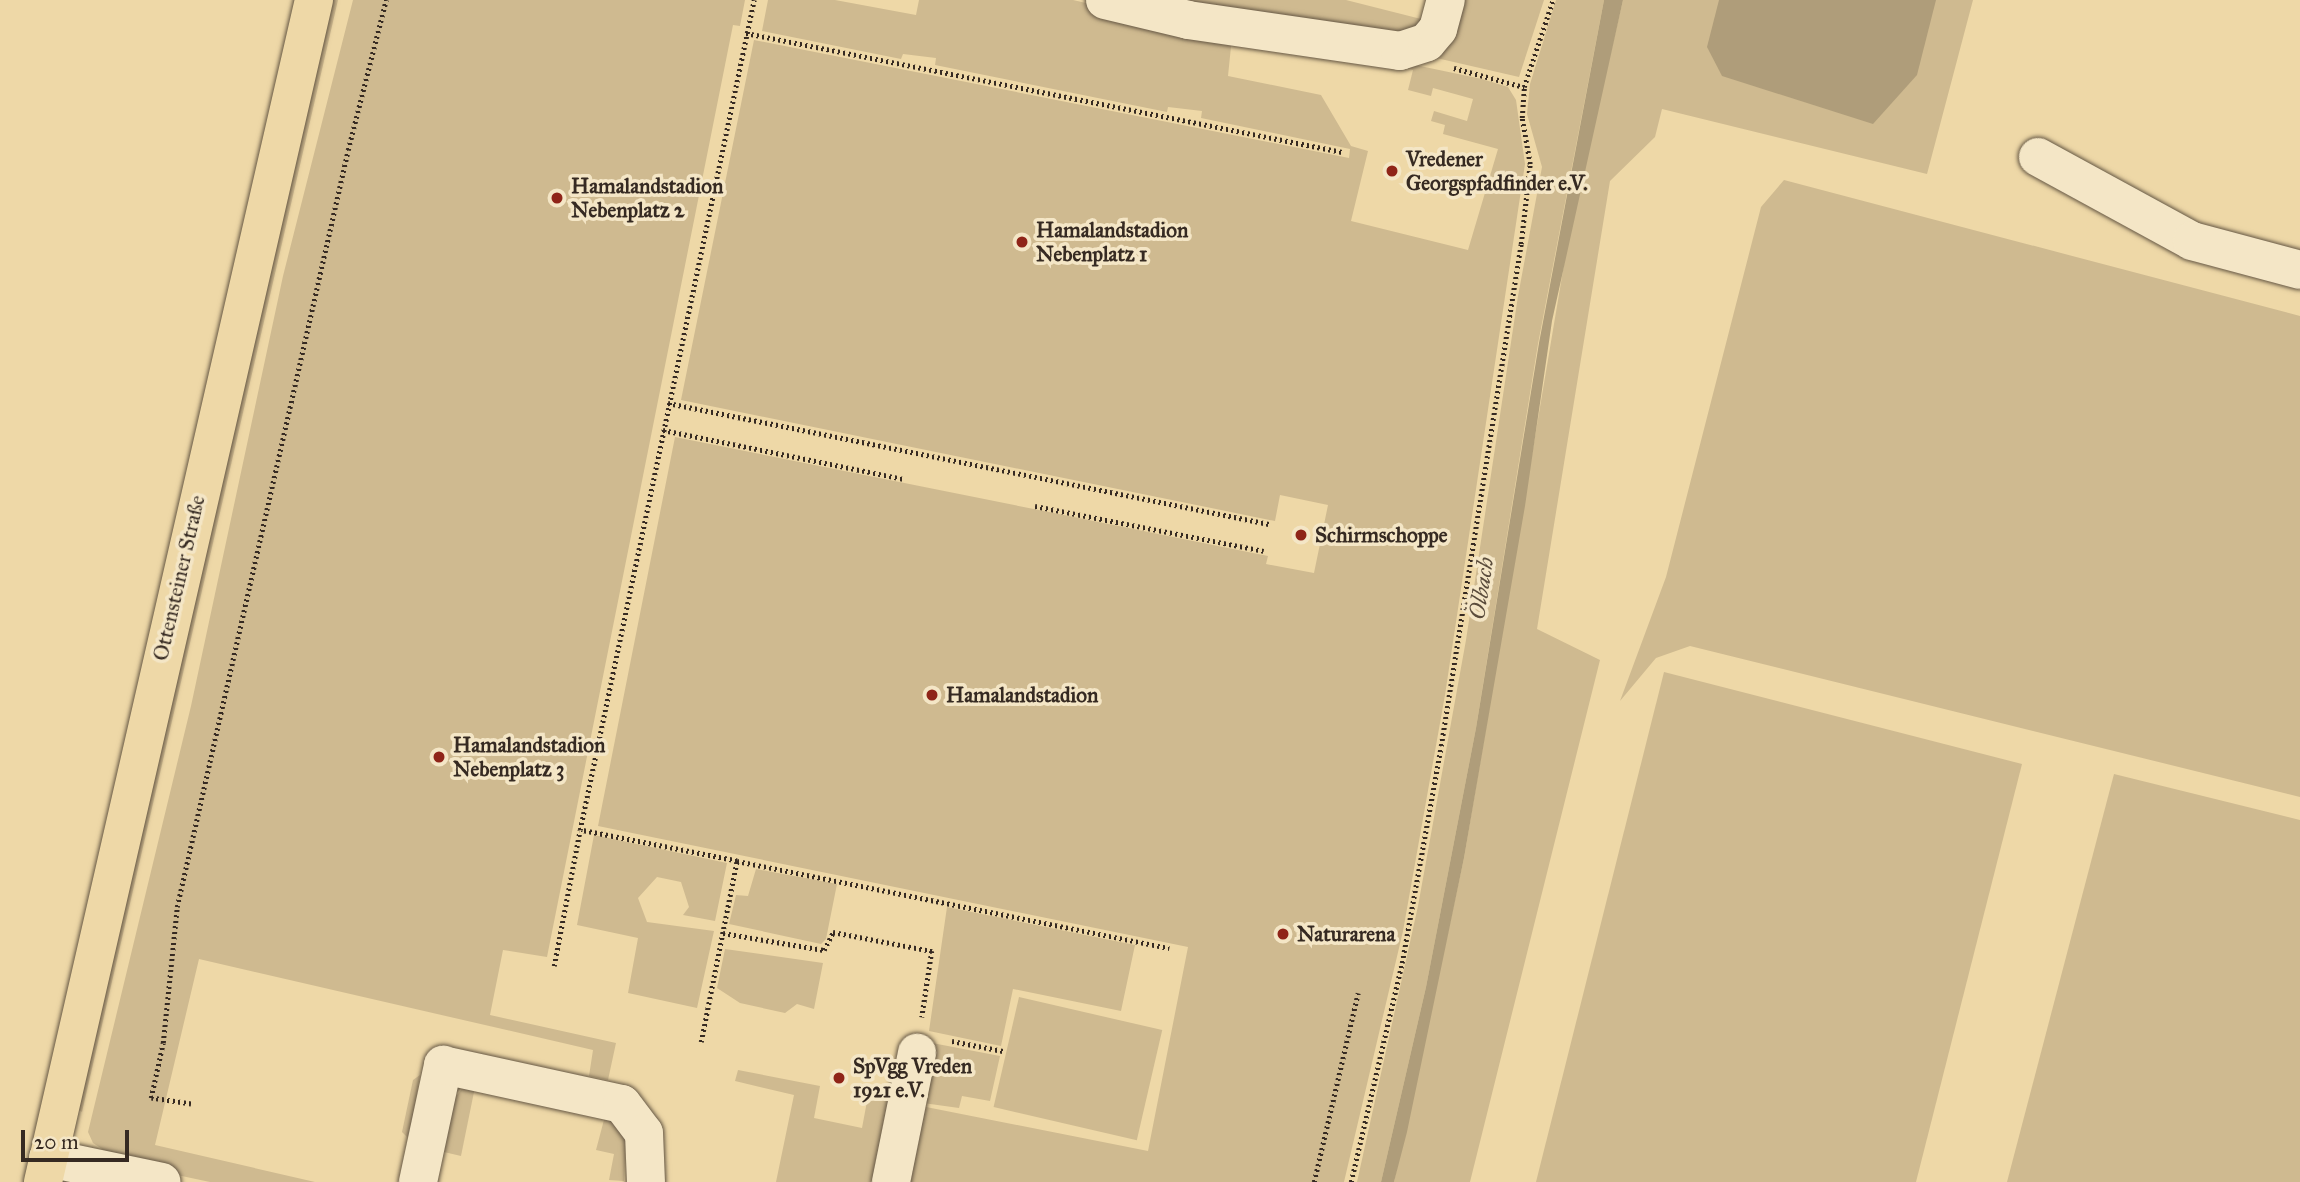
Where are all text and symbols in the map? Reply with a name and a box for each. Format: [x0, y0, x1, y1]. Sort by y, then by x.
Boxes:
place label: Vredener Georgspfadfinder e.V. [1406, 146, 1588, 196]
marker: Vredener Georgspfadfinder e.V. [1384, 163, 1400, 179]
place label: Hamalandstadion Nebenplatz 2 [571, 173, 723, 223]
marker: Hamalandstadion Nebenplatz 2 [549, 190, 565, 206]
place label: Hamalandstadion Nebenplatz 1 [1036, 217, 1188, 267]
marker: Hamalandstadion Nebenplatz 1 [1014, 234, 1030, 250]
street label: Ottensteiner Straße [148, 493, 210, 663]
place label: Schirmschoppe [1315, 522, 1448, 548]
marker: Schirmschoppe [1293, 527, 1309, 543]
water label: Ölbach [1462, 555, 1500, 621]
place label: Hamalandstadion [946, 682, 1098, 708]
marker: Hamalandstadion [924, 687, 940, 703]
place label: Hamalandstadion Nebenplatz 3 [453, 732, 605, 782]
marker: Hamalandstadion Nebenplatz 3 [431, 749, 447, 765]
place label: Naturarena [1297, 921, 1395, 947]
marker: Naturarena [1275, 926, 1291, 942]
place label: SpVgg Vreden 1921 e.V. [853, 1053, 972, 1103]
marker: SpVgg Vreden 1921 e.V. [831, 1070, 847, 1086]
scale bar [24, 1116, 133, 1160]
text: 20 m [34, 1129, 79, 1155]

